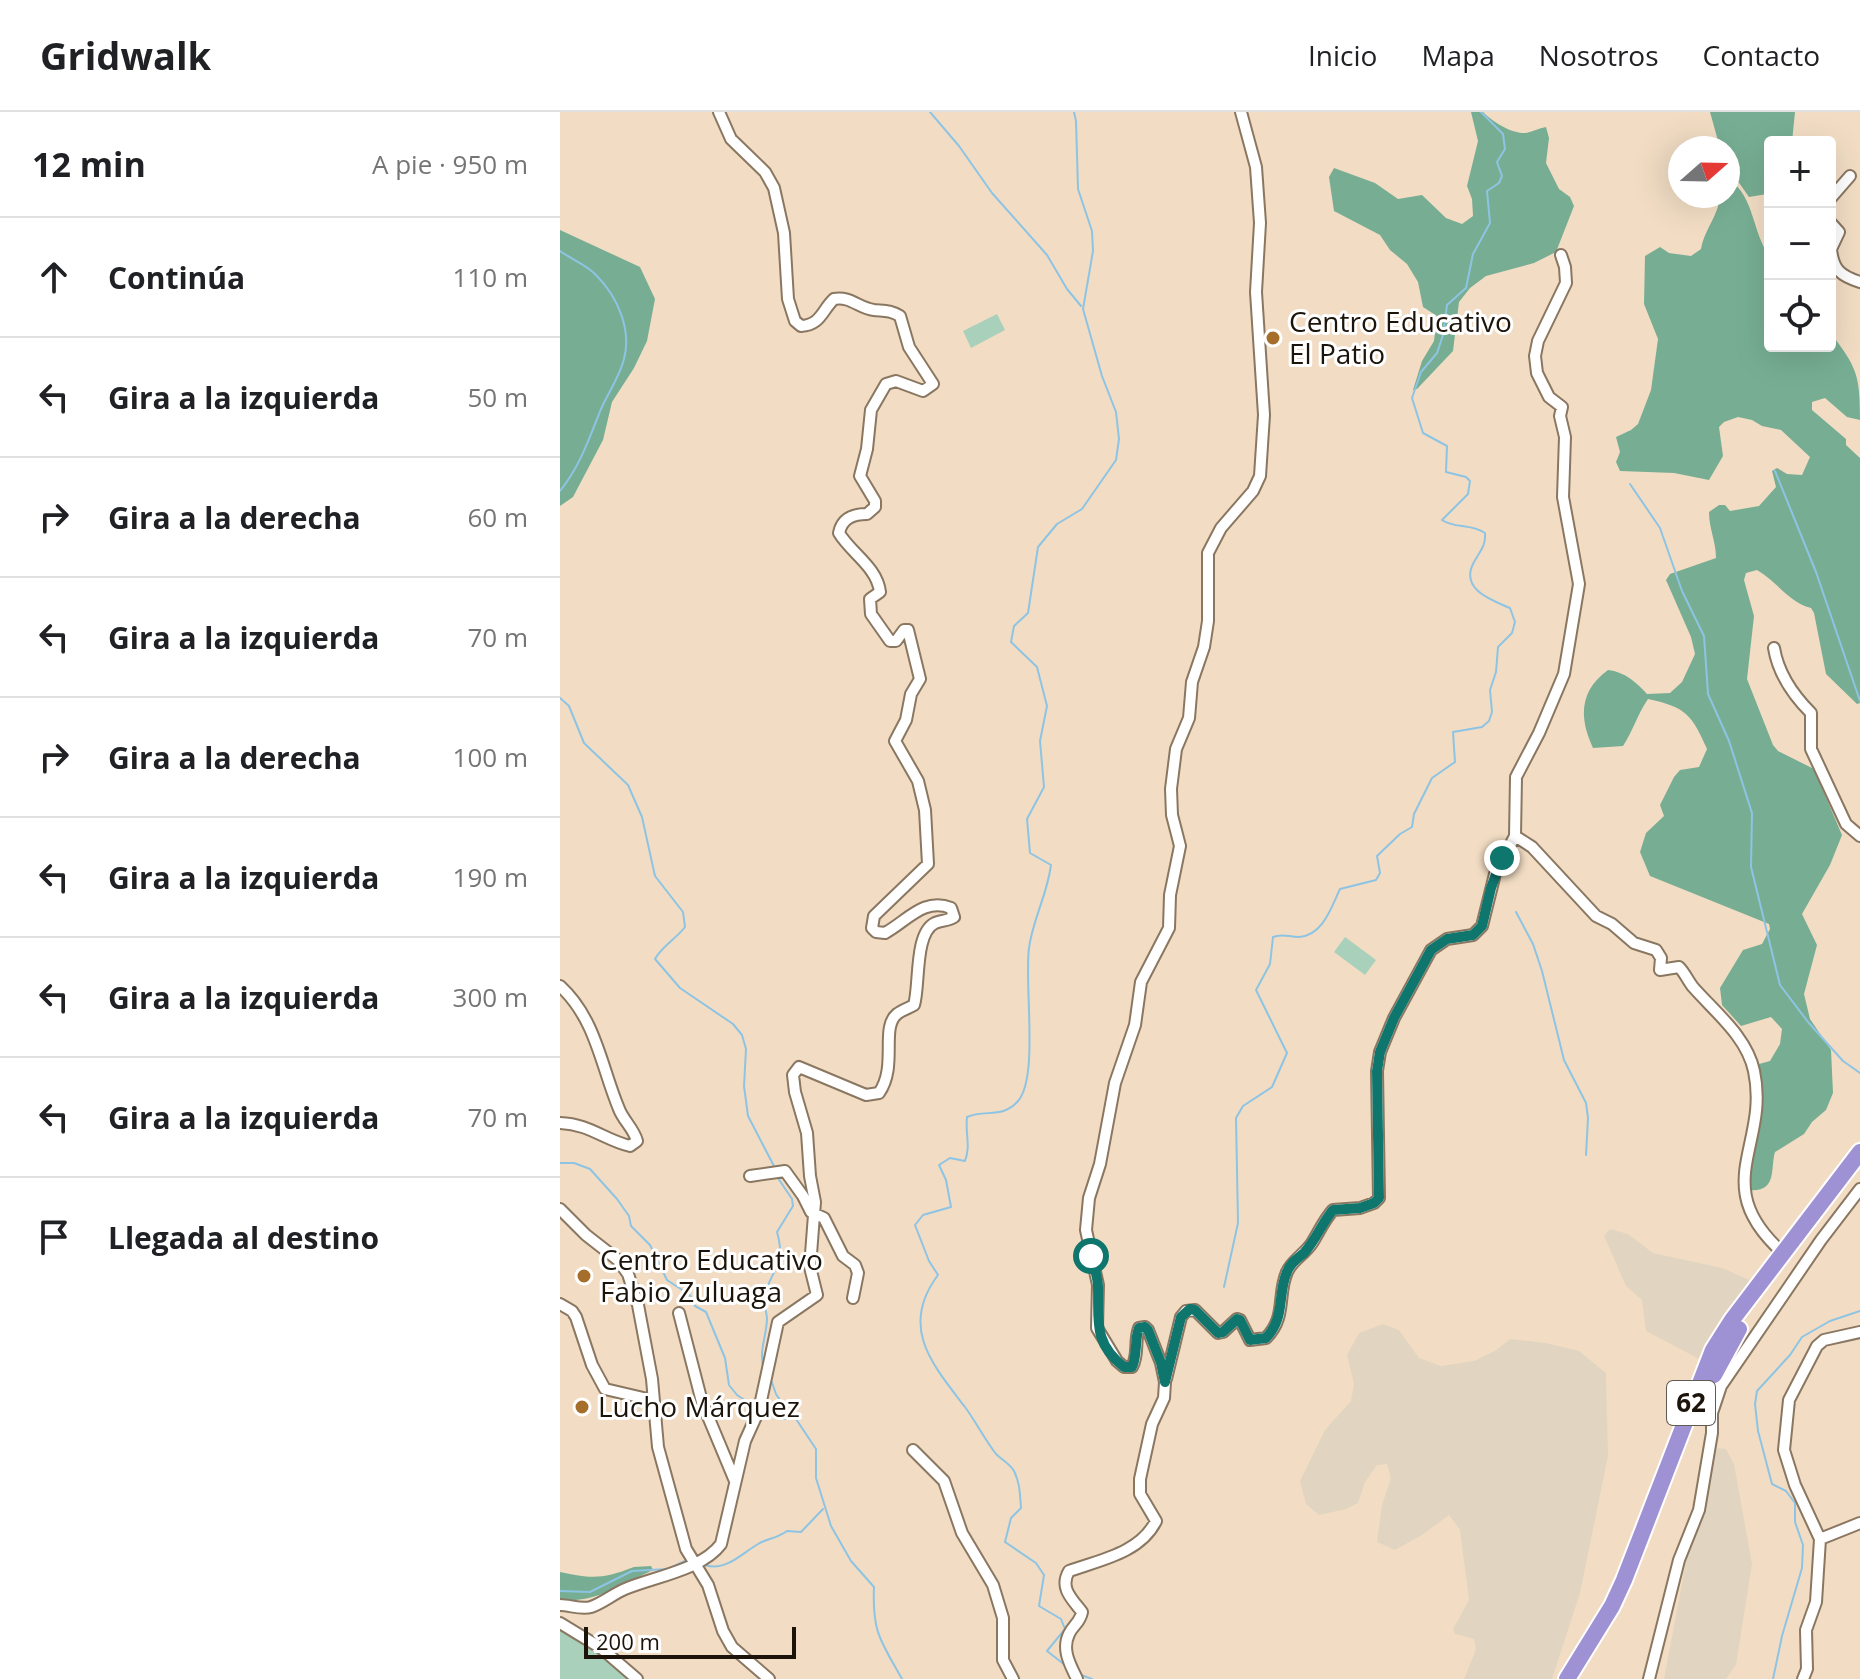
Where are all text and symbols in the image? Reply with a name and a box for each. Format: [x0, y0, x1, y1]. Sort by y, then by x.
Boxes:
text: Gridwalk [40, 29, 211, 81]
text: Inicio [1308, 36, 1377, 74]
text: Mapa [1421, 36, 1495, 74]
text: Nosotros [1539, 36, 1659, 74]
text: Contacto [1703, 36, 1820, 74]
north arrow [1668, 136, 1740, 208]
map controls [1764, 136, 1836, 352]
button: + [1764, 136, 1836, 208]
text: 12 min [32, 141, 146, 187]
text: A pie · 950 m [372, 146, 528, 182]
button: − [1764, 208, 1836, 280]
icon: ahead [32, 255, 76, 299]
text: Continúa [108, 257, 245, 298]
text: 110 m [453, 259, 528, 295]
button: locate [1764, 280, 1836, 352]
place label: Centro Educativo El Patio [1289, 302, 1512, 372]
marker: Centro Educativo El Patio [1264, 329, 1282, 347]
icon: left [32, 375, 76, 419]
text: Gira a la izquierda [108, 377, 380, 418]
text: 50 m [467, 379, 528, 415]
icon: right [32, 495, 76, 539]
text: Gira a la derecha [108, 497, 361, 538]
text: 60 m [467, 499, 528, 535]
icon: left [32, 615, 76, 659]
text: Gira a la izquierda [108, 617, 380, 658]
text: 70 m [467, 619, 528, 655]
icon: right [32, 735, 76, 779]
text: Gira a la derecha [108, 737, 361, 778]
text: 100 m [453, 739, 528, 775]
route end [1484, 840, 1520, 876]
icon: left [32, 855, 76, 899]
text: Gira a la izquierda [108, 857, 380, 898]
text: 190 m [453, 859, 528, 895]
icon: left [32, 975, 76, 1019]
text: Gira a la izquierda [108, 977, 380, 1018]
text: 300 m [453, 979, 528, 1015]
icon: left [32, 1095, 76, 1139]
text: Gira a la izquierda [108, 1097, 380, 1138]
text: 70 m [467, 1099, 528, 1135]
icon: arrive [32, 1215, 76, 1259]
text: Llegada al destino [108, 1217, 379, 1258]
route start [1073, 1238, 1109, 1274]
place label: Centro Educativo Fabio Zuluaga [600, 1240, 823, 1310]
marker: Centro Educativo Fabio Zuluaga [575, 1267, 593, 1285]
road number: 62 [1667, 1381, 1715, 1425]
place label: Lucho Márquez [598, 1387, 800, 1425]
marker: Lucho Márquez [573, 1398, 591, 1416]
scale bar [584, 1623, 796, 1659]
text: 200 m [596, 1626, 660, 1656]

